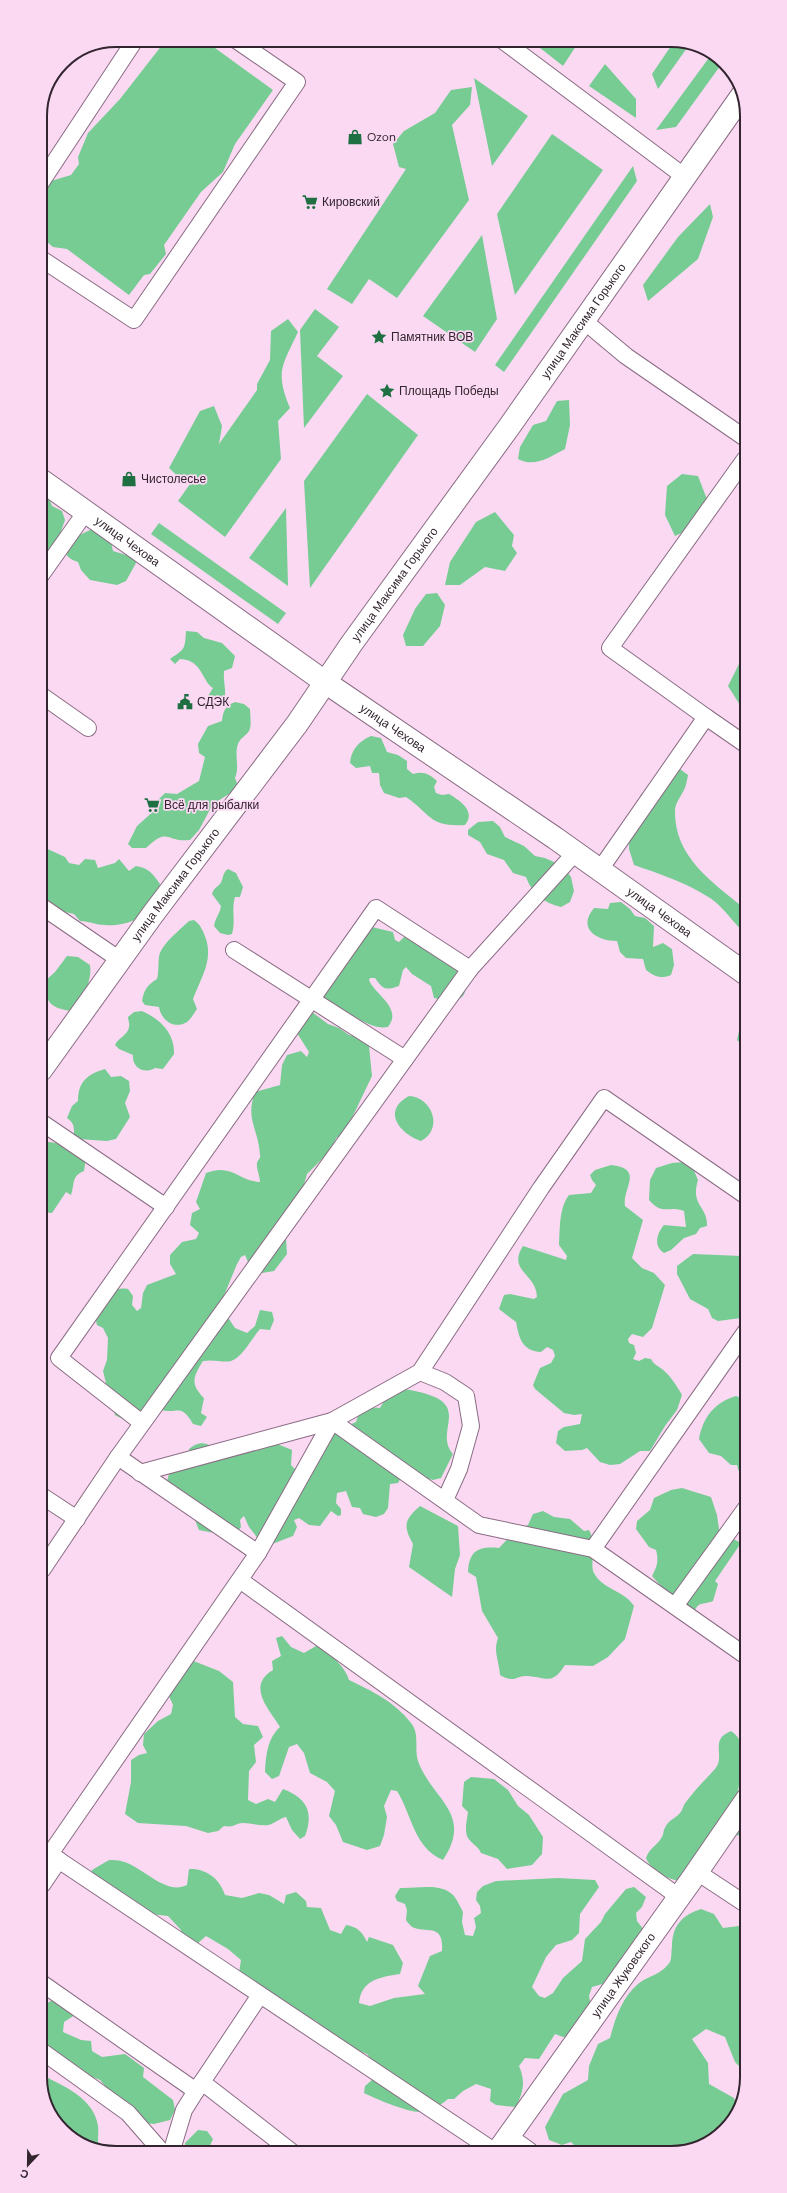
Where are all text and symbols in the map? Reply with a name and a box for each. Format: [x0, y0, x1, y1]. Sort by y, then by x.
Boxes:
shop icon: Ozon [346, 128, 364, 146]
place label: Ozon [367, 129, 396, 145]
supermarket icon: Кировский [301, 193, 319, 211]
place label: Кировский [322, 194, 380, 210]
street label: улица Максима Горького [537, 260, 630, 382]
place icon: Памятник ВОВ [370, 328, 388, 346]
place label: Памятник ВОВ [391, 329, 473, 345]
place icon: Площадь Победы [378, 382, 396, 400]
place label: Площадь Победы [399, 383, 499, 399]
shop icon: Чистолесье [120, 470, 138, 488]
place label: Чистолесье [141, 471, 206, 487]
street label: улица Чехова [92, 513, 163, 570]
street label: улица Максима Горького [348, 524, 442, 645]
public building icon: СДЭК [176, 693, 194, 711]
place label: СДЭК [197, 694, 229, 710]
street label: улица Чехова [357, 700, 429, 756]
supermarket icon: Всё для рыбалки [143, 796, 161, 814]
place label: Всё для рыбалки [164, 797, 259, 813]
street label: улица Максима Горького [128, 825, 223, 945]
street label: улица Чехова [624, 884, 695, 941]
street label: улица Жуковского [588, 1929, 659, 2021]
north arrow [8, 2145, 48, 2185]
text: С [18, 2166, 31, 2182]

